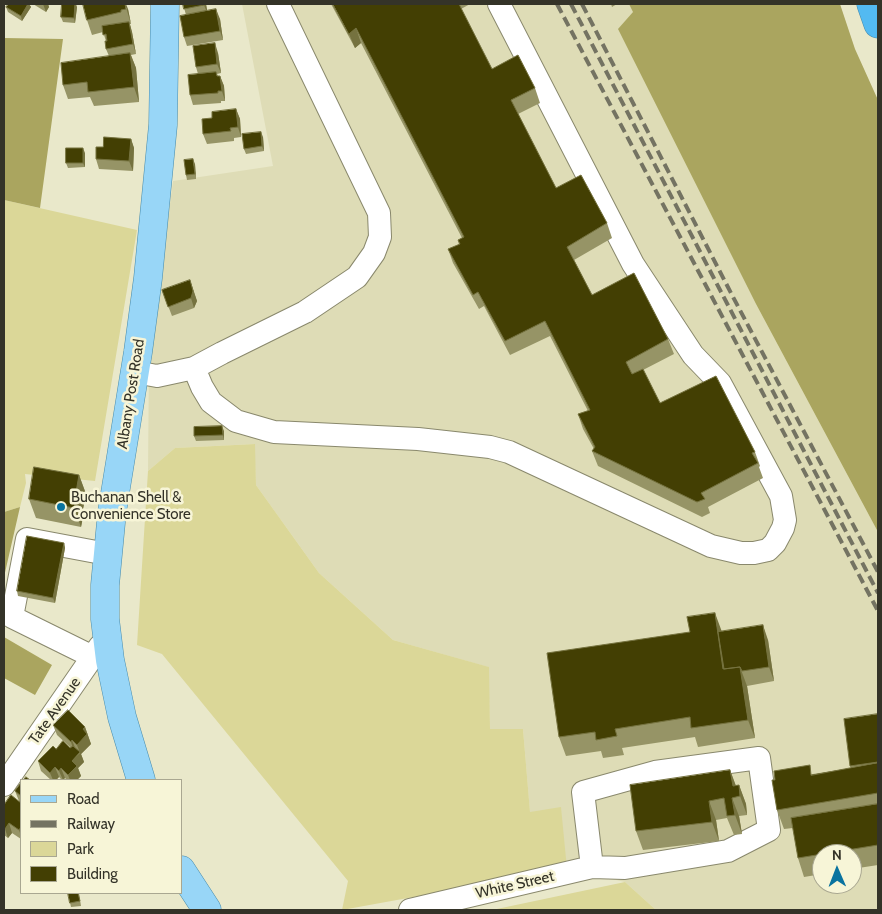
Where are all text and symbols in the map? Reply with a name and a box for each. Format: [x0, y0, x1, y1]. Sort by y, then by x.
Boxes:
street label: Albany Post Road [113, 338, 149, 450]
place label: Buchanan Shell & Convenience Store [71, 489, 191, 524]
marker: Buchanan Shell & Convenience Store [55, 501, 67, 513]
street label: Tate Avenue [25, 674, 85, 748]
legend [20, 779, 182, 894]
text: Road [67, 790, 100, 808]
text: Railway [67, 815, 115, 833]
text: Park [67, 840, 94, 858]
north arrow [812, 844, 862, 894]
text: N [832, 846, 842, 864]
text: Building [67, 865, 118, 883]
street label: White Street [474, 867, 556, 903]

